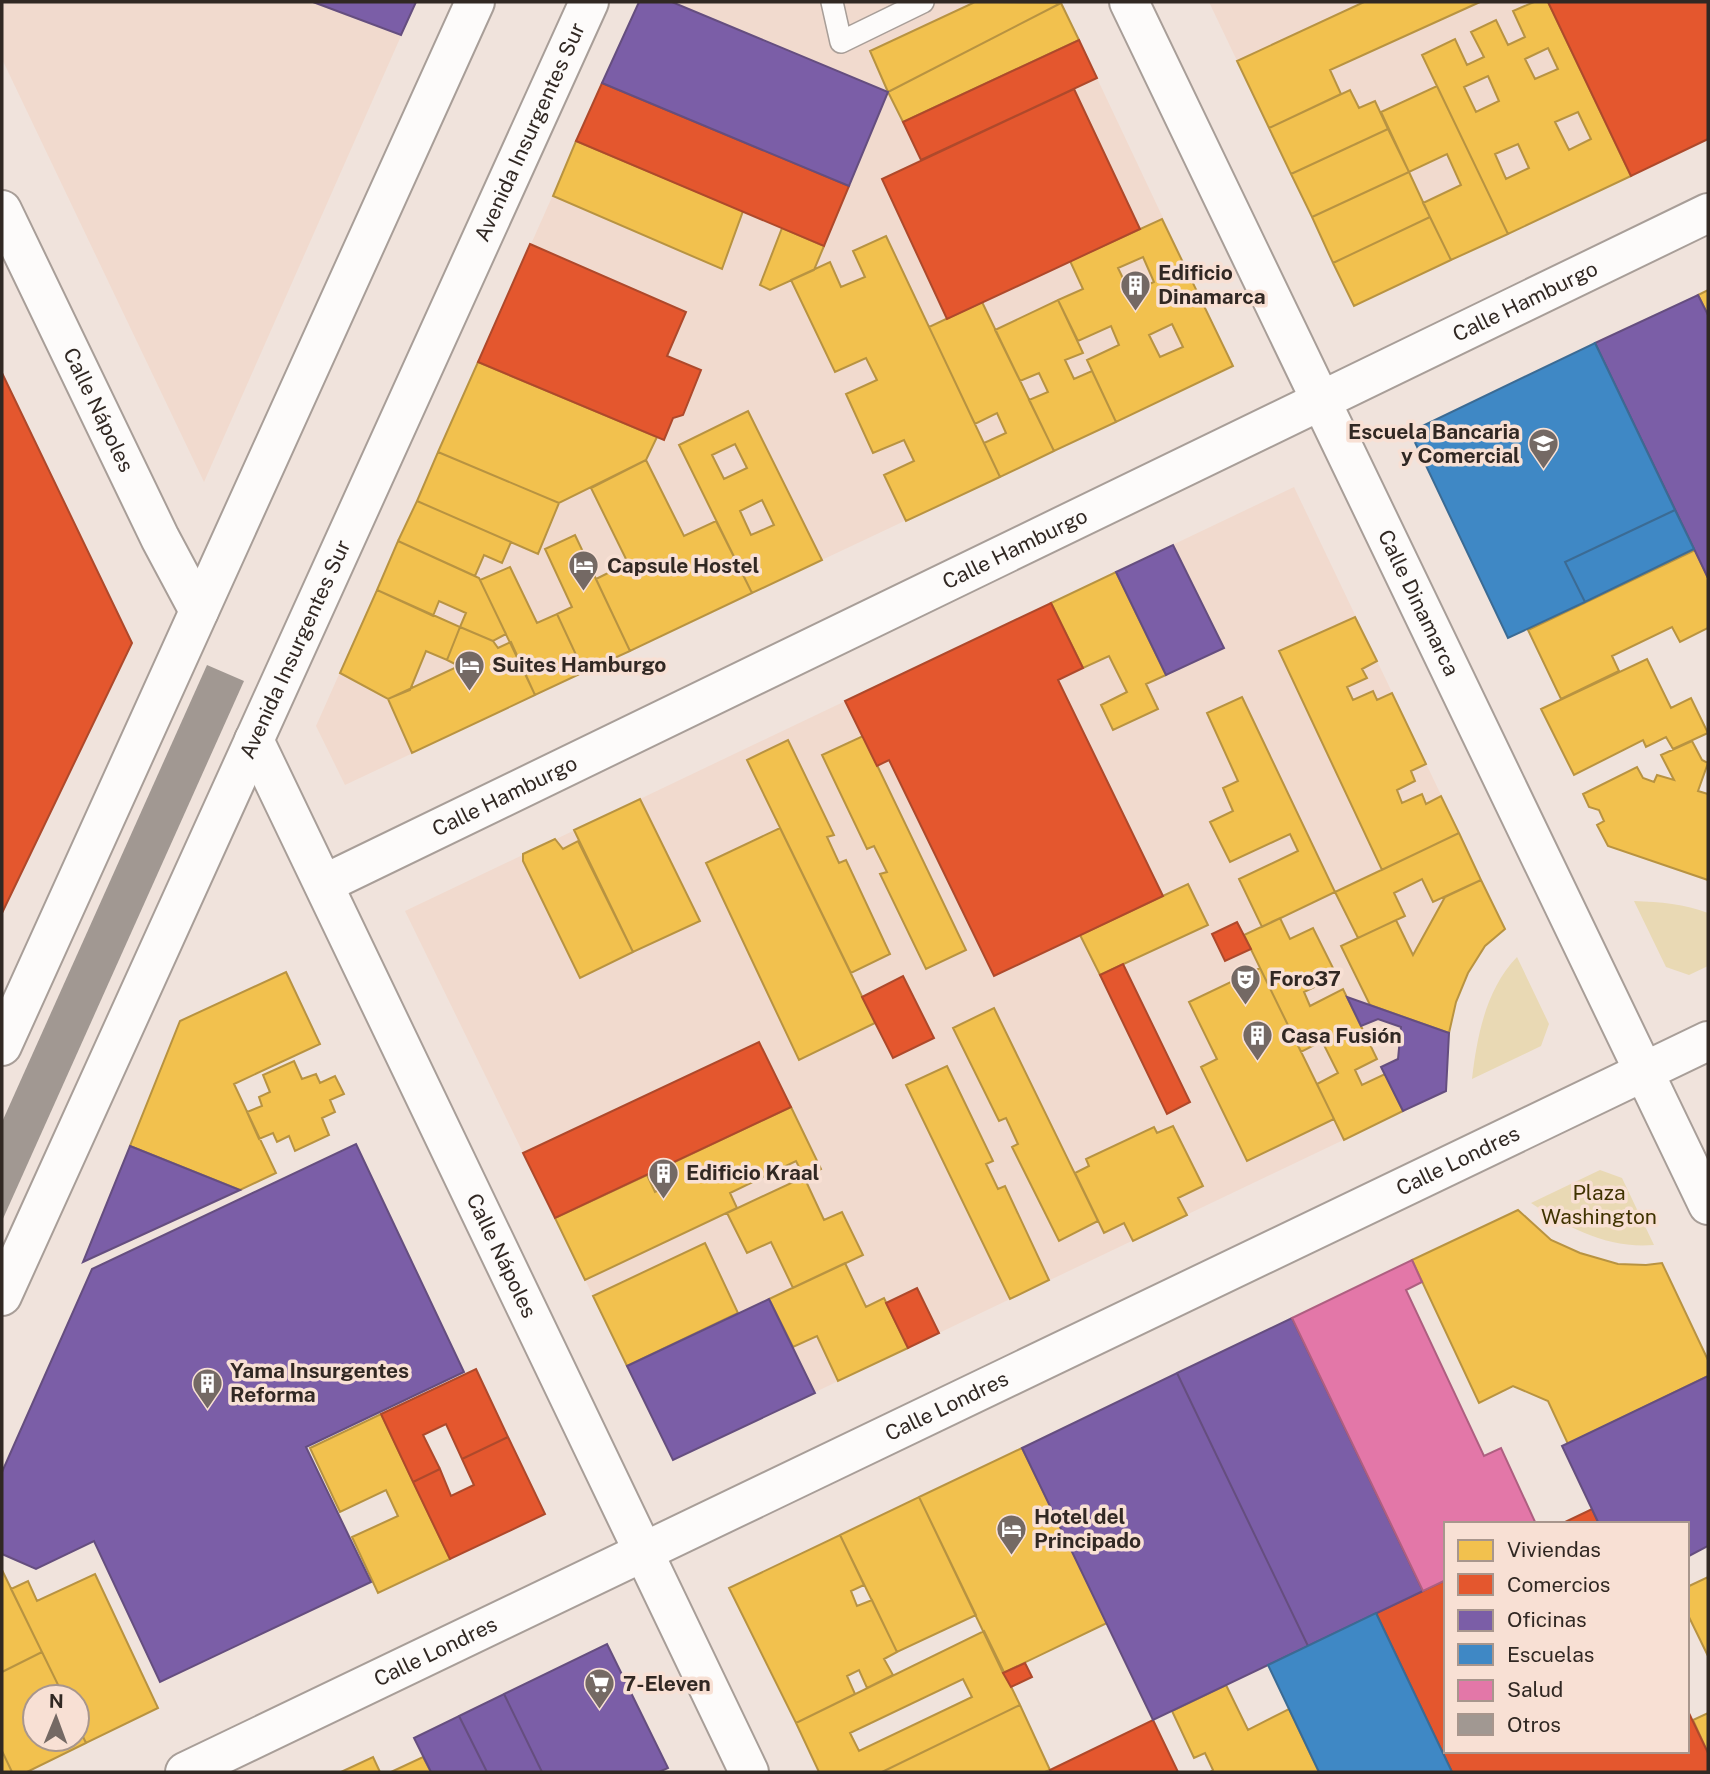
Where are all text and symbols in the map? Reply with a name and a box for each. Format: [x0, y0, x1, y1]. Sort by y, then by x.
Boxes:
street label: Avenida Insurgentes Sur [469, 19, 590, 245]
street label: Calle Hamburgo [1449, 255, 1602, 347]
place label: Edificio Dinamarca [1158, 260, 1266, 309]
building icon: Edificio Dinamarca [1118, 268, 1152, 312]
street label: Calle Nápoles [58, 344, 139, 476]
place label: Escuela Bancaria y Comercial [1348, 419, 1520, 468]
school or university icon: Escuela Bancaria y Comercial [1526, 427, 1560, 471]
street label: Calle Hamburgo [938, 503, 1091, 594]
street label: Calle Dinamarca [1373, 526, 1464, 680]
street label: Avenida Insurgentes Sur [234, 536, 355, 763]
hotel icon: Capsule Hostel [567, 549, 601, 593]
place label: Capsule Hostel [607, 553, 760, 578]
hotel icon: Suites Hamburgo [452, 648, 486, 692]
place label: Suites Hamburgo [492, 652, 666, 677]
street label: Calle Hamburgo [428, 750, 581, 842]
theatre icon: Foro37 [1229, 962, 1263, 1006]
place label: Foro37 [1269, 966, 1341, 991]
building icon: Casa Fusión [1241, 1019, 1275, 1063]
place label: Casa Fusión [1281, 1023, 1402, 1048]
street label: Calle Londres [1392, 1120, 1523, 1201]
building icon: Edificio Kraal [646, 1156, 680, 1200]
place label: Edificio Kraal [686, 1160, 820, 1185]
park label: Plaza Washington [1541, 1180, 1657, 1229]
street label: Calle Nápoles [461, 1189, 542, 1322]
place label: Yama Insurgentes Reforma [230, 1358, 409, 1407]
building icon: Yama Insurgentes Reforma [190, 1366, 224, 1410]
street label: Calle Londres [881, 1366, 1012, 1446]
place label: Hotel del Principado [1034, 1504, 1141, 1553]
hotel icon: Hotel del Principado [994, 1512, 1028, 1556]
legend [1444, 1522, 1689, 1753]
text: Viviendas [1507, 1537, 1601, 1562]
text: Comercios [1507, 1572, 1610, 1597]
text: Oficinas [1507, 1607, 1587, 1632]
street label: Calle Londres [370, 1611, 501, 1691]
text: Escuelas [1507, 1642, 1594, 1667]
supermarket icon: 7-Eleven [583, 1667, 617, 1711]
place label: 7-Eleven [623, 1671, 711, 1696]
text: Salud [1507, 1677, 1563, 1702]
north arrow [21, 1683, 91, 1753]
text: N [49, 1690, 64, 1712]
text: Otros [1507, 1712, 1561, 1737]

